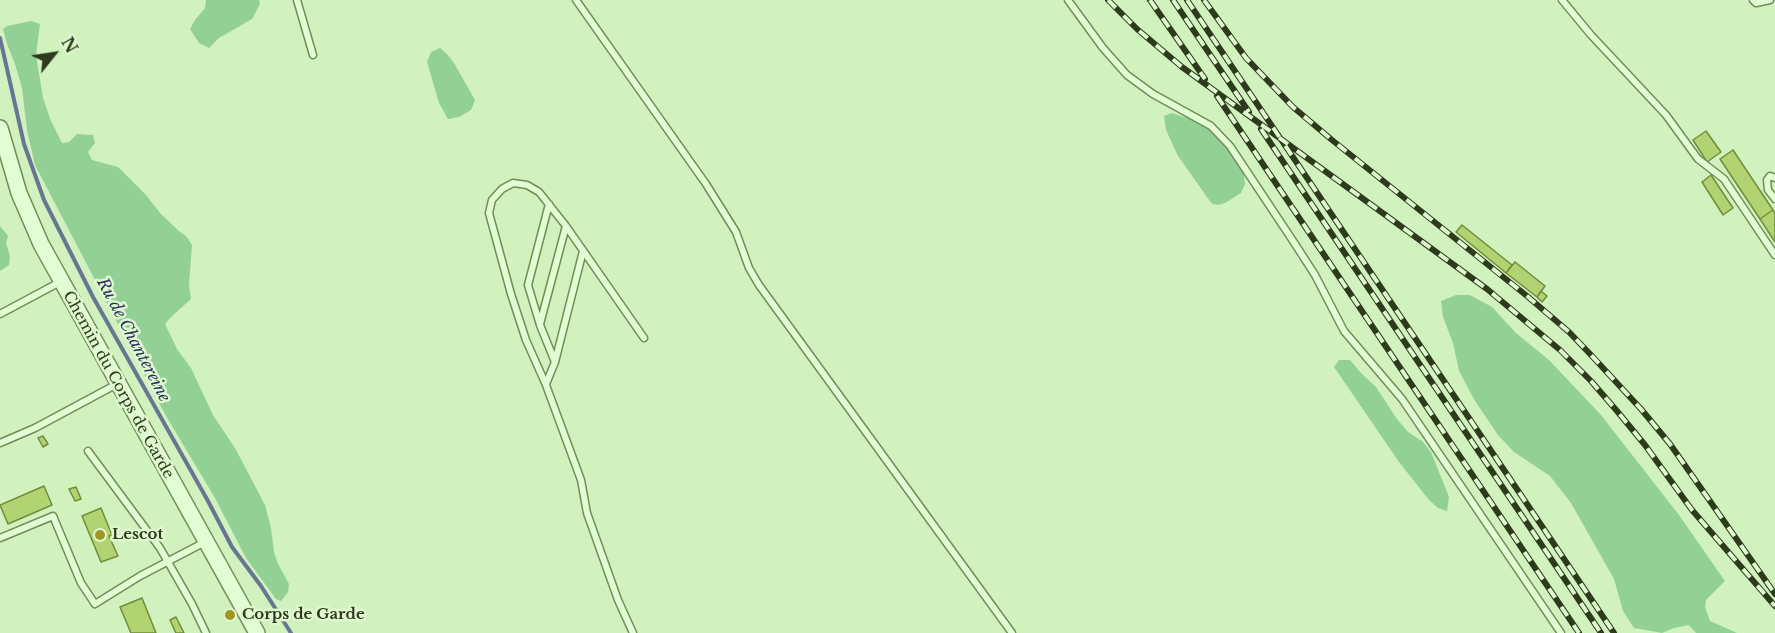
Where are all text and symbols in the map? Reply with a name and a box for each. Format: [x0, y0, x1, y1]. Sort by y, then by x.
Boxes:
north arrow [24, 24, 84, 84]
text: N [57, 33, 82, 57]
water label: Ru de Chantereine [92, 275, 174, 405]
street label: Chemin du Corps de Garde [59, 288, 177, 482]
place label: Lescot [112, 526, 163, 544]
marker: Lescot [93, 528, 107, 542]
place label: Corps de Garde [242, 606, 365, 624]
marker: Corps de Garde [223, 608, 237, 622]

